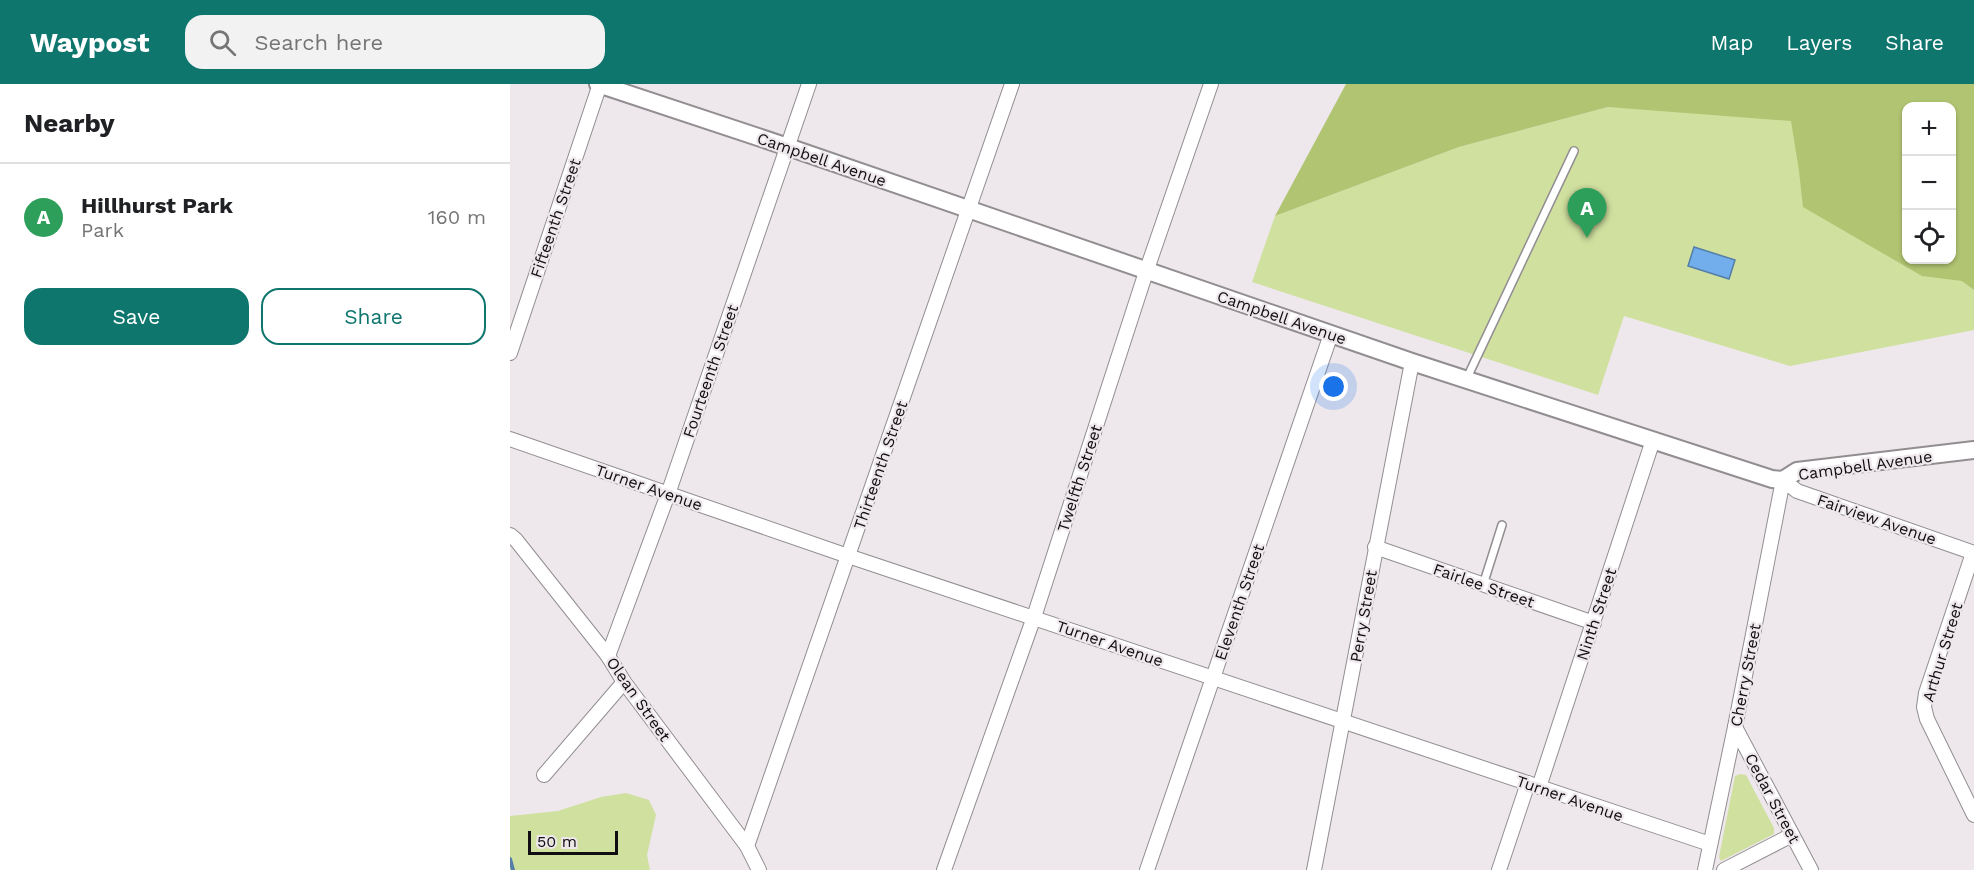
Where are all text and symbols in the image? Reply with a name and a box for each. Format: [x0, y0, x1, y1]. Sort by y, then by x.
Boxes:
search box [185, 15, 605, 69]
text: Waypost [30, 26, 149, 59]
icon: search [206, 26, 239, 59]
text: Search here [254, 30, 383, 55]
text: Map [1710, 30, 1753, 55]
text: Layers [1786, 30, 1852, 55]
text: Share [1885, 30, 1944, 55]
map controls [1902, 102, 1956, 264]
button: + [1902, 102, 1956, 156]
text: Nearby [24, 108, 115, 138]
street label: Campbell Avenue [755, 128, 889, 190]
street label: Fifteenth Street [526, 156, 585, 280]
button: − [1902, 156, 1956, 210]
pin: A [1568, 188, 1606, 238]
text: Hillhurst Park [81, 193, 233, 218]
text: A [37, 205, 50, 229]
text: 160 m [428, 205, 486, 229]
button: locate [1902, 210, 1956, 264]
text: Park [81, 218, 124, 242]
street label: Campbell Avenue [1215, 286, 1349, 348]
button: Save [24, 288, 249, 345]
button: Share [261, 288, 486, 345]
street label: Fourteenth Street [679, 302, 742, 440]
your location [1319, 372, 1348, 401]
street label: Thirteenth Street [850, 398, 911, 532]
street label: Twelfth Street [1053, 422, 1106, 534]
street label: Campbell Avenue [1797, 447, 1933, 484]
street label: Turner Avenue [593, 460, 705, 515]
street label: Fairview Avenue [1815, 490, 1939, 549]
street label: Eleventh Street [1211, 541, 1268, 663]
street label: Fairlee Street [1431, 559, 1537, 612]
street label: Ninth Street [1573, 565, 1620, 663]
street label: Perry Street [1346, 568, 1381, 664]
street label: Arthur Street [1918, 600, 1967, 704]
street label: Turner Avenue [1054, 616, 1166, 671]
street label: Cherry Street [1726, 622, 1765, 728]
street label: Olean Street [603, 653, 675, 745]
street label: Cedar Street [1741, 750, 1804, 847]
street label: Turner Avenue [1514, 771, 1626, 826]
scale bar [528, 828, 618, 856]
text: 50 m [537, 832, 577, 851]

